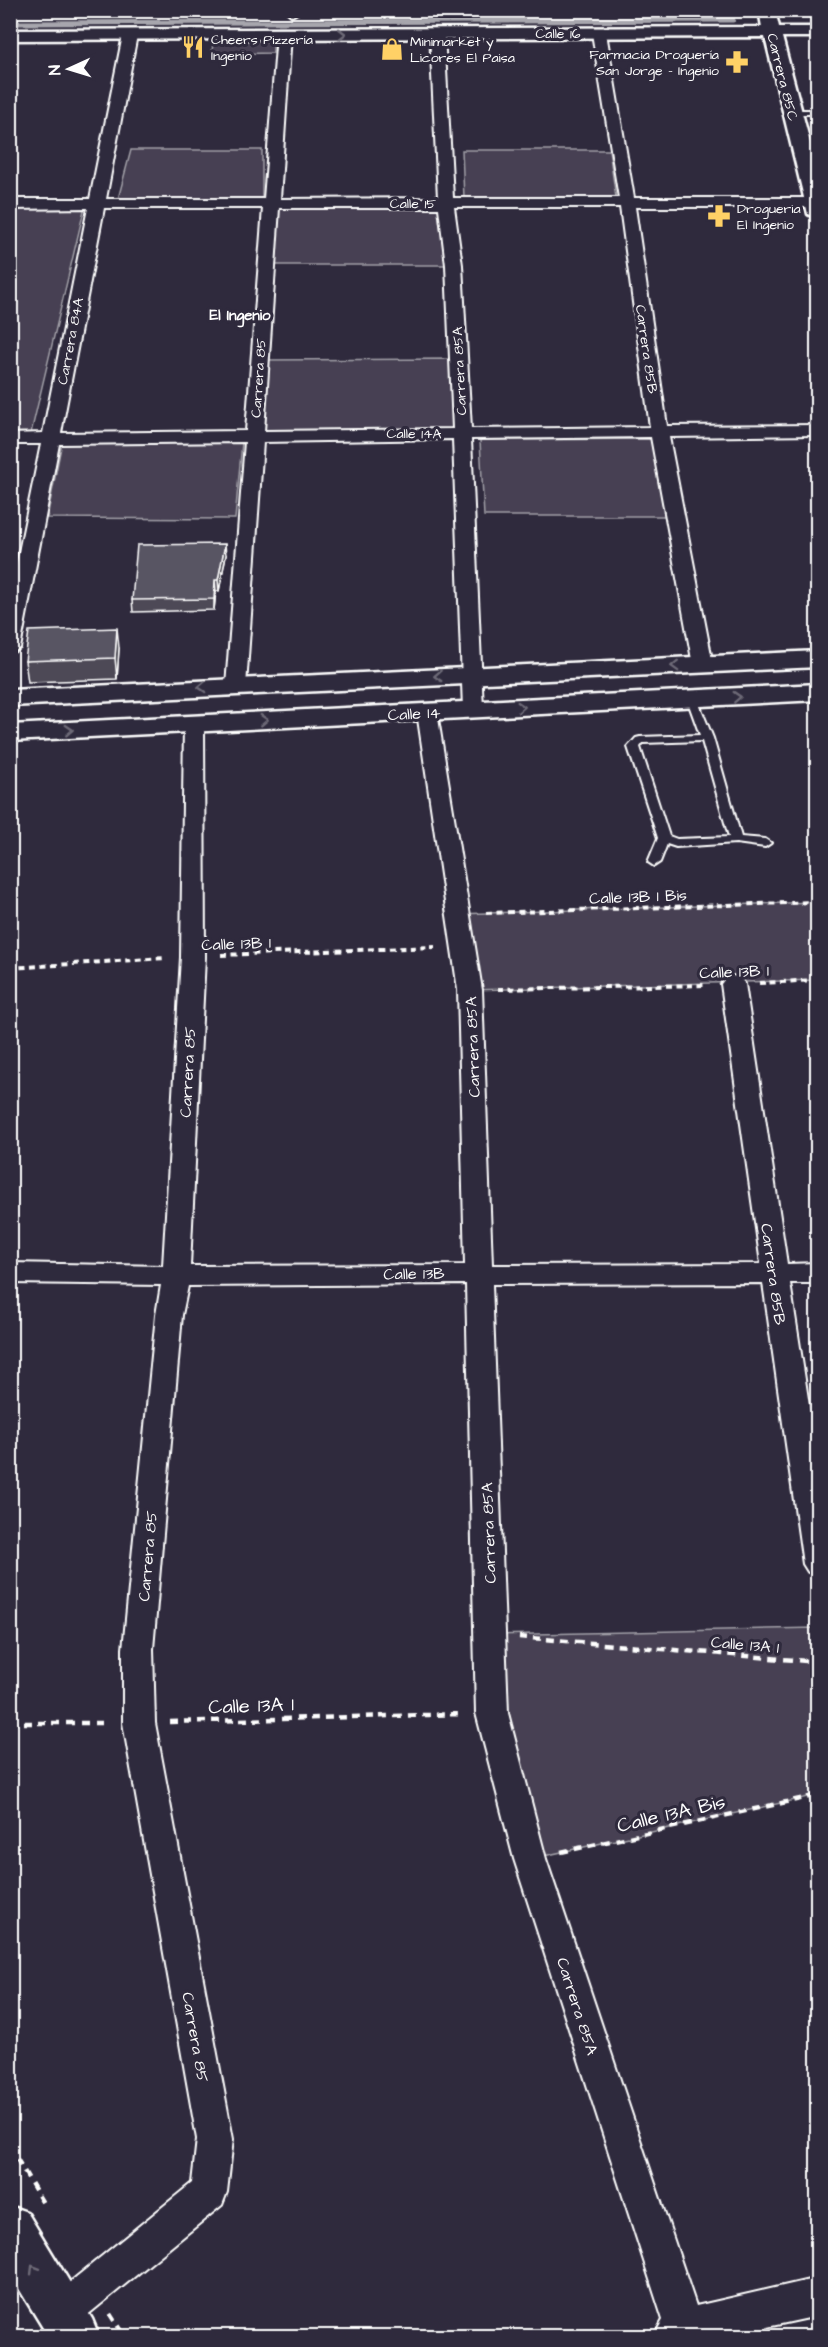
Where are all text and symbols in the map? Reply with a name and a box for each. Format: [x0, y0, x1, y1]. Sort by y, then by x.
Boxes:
street label: Calle 16 [535, 24, 581, 44]
one-way arrow [337, 28, 346, 40]
place label: Cheers Pizzería Ingenio [211, 30, 313, 66]
street label: Carrera 85C [762, 31, 803, 123]
place label: Minimarket y Licores El Paisa [410, 32, 515, 68]
restaurant icon: Cheers Pizzería Ingenio [180, 34, 206, 60]
shop icon: Minimarket y Licores El Paisa [379, 36, 405, 62]
north arrow [39, 39, 99, 99]
place label: Farmacia Droguería San Jorge - Ingenio [589, 45, 719, 81]
pharmacy icon: Farmacia Droguería San Jorge - Ingenio [724, 49, 750, 75]
text: N [44, 64, 66, 76]
street label: Calle 15 [390, 194, 436, 214]
place label: Drogueria El Ingenio [737, 199, 801, 235]
pharmacy icon: Drogueria El Ingenio [706, 203, 732, 229]
street label: Carrera 84A [53, 296, 89, 386]
street label: Carrera 85B [630, 303, 662, 395]
district label: El Ingenio [209, 305, 271, 328]
street label: Carrera 85A [448, 326, 472, 416]
street label: Carrera 85 [246, 338, 272, 418]
street label: Calle 14A [387, 424, 441, 444]
one-way arrow [671, 659, 680, 672]
one-way arrow [434, 669, 443, 682]
one-way arrow [197, 681, 206, 694]
one-way arrow [733, 690, 742, 703]
one-way arrow [517, 700, 526, 713]
street label: Calle 14 [387, 702, 441, 726]
one-way arrow [259, 714, 268, 727]
one-way arrow [64, 723, 73, 736]
street label: Calle 13B 1 Bis [589, 884, 687, 910]
street label: Calle 13B 1 [201, 932, 271, 956]
street label: Calle 13B 1 [699, 960, 769, 984]
street label: Carrera 85A [460, 996, 486, 1098]
street label: Carrera 85 [175, 1025, 201, 1118]
street label: Carrera 85B [755, 1222, 791, 1327]
street label: Calle 13B [383, 1262, 445, 1286]
street label: Carrera 85A [476, 1482, 502, 1584]
street label: Carrera 85 [133, 1509, 163, 1602]
street label: Calle 13A 1 [710, 1631, 780, 1659]
street label: Calle 13A 1 [208, 1690, 295, 1721]
street label: Calle 13A Bis [614, 1788, 728, 1840]
street label: Carrera 85A [551, 1955, 603, 2058]
street label: Carrera 85 [176, 1991, 214, 2084]
one-way arrow [30, 2264, 42, 2275]

